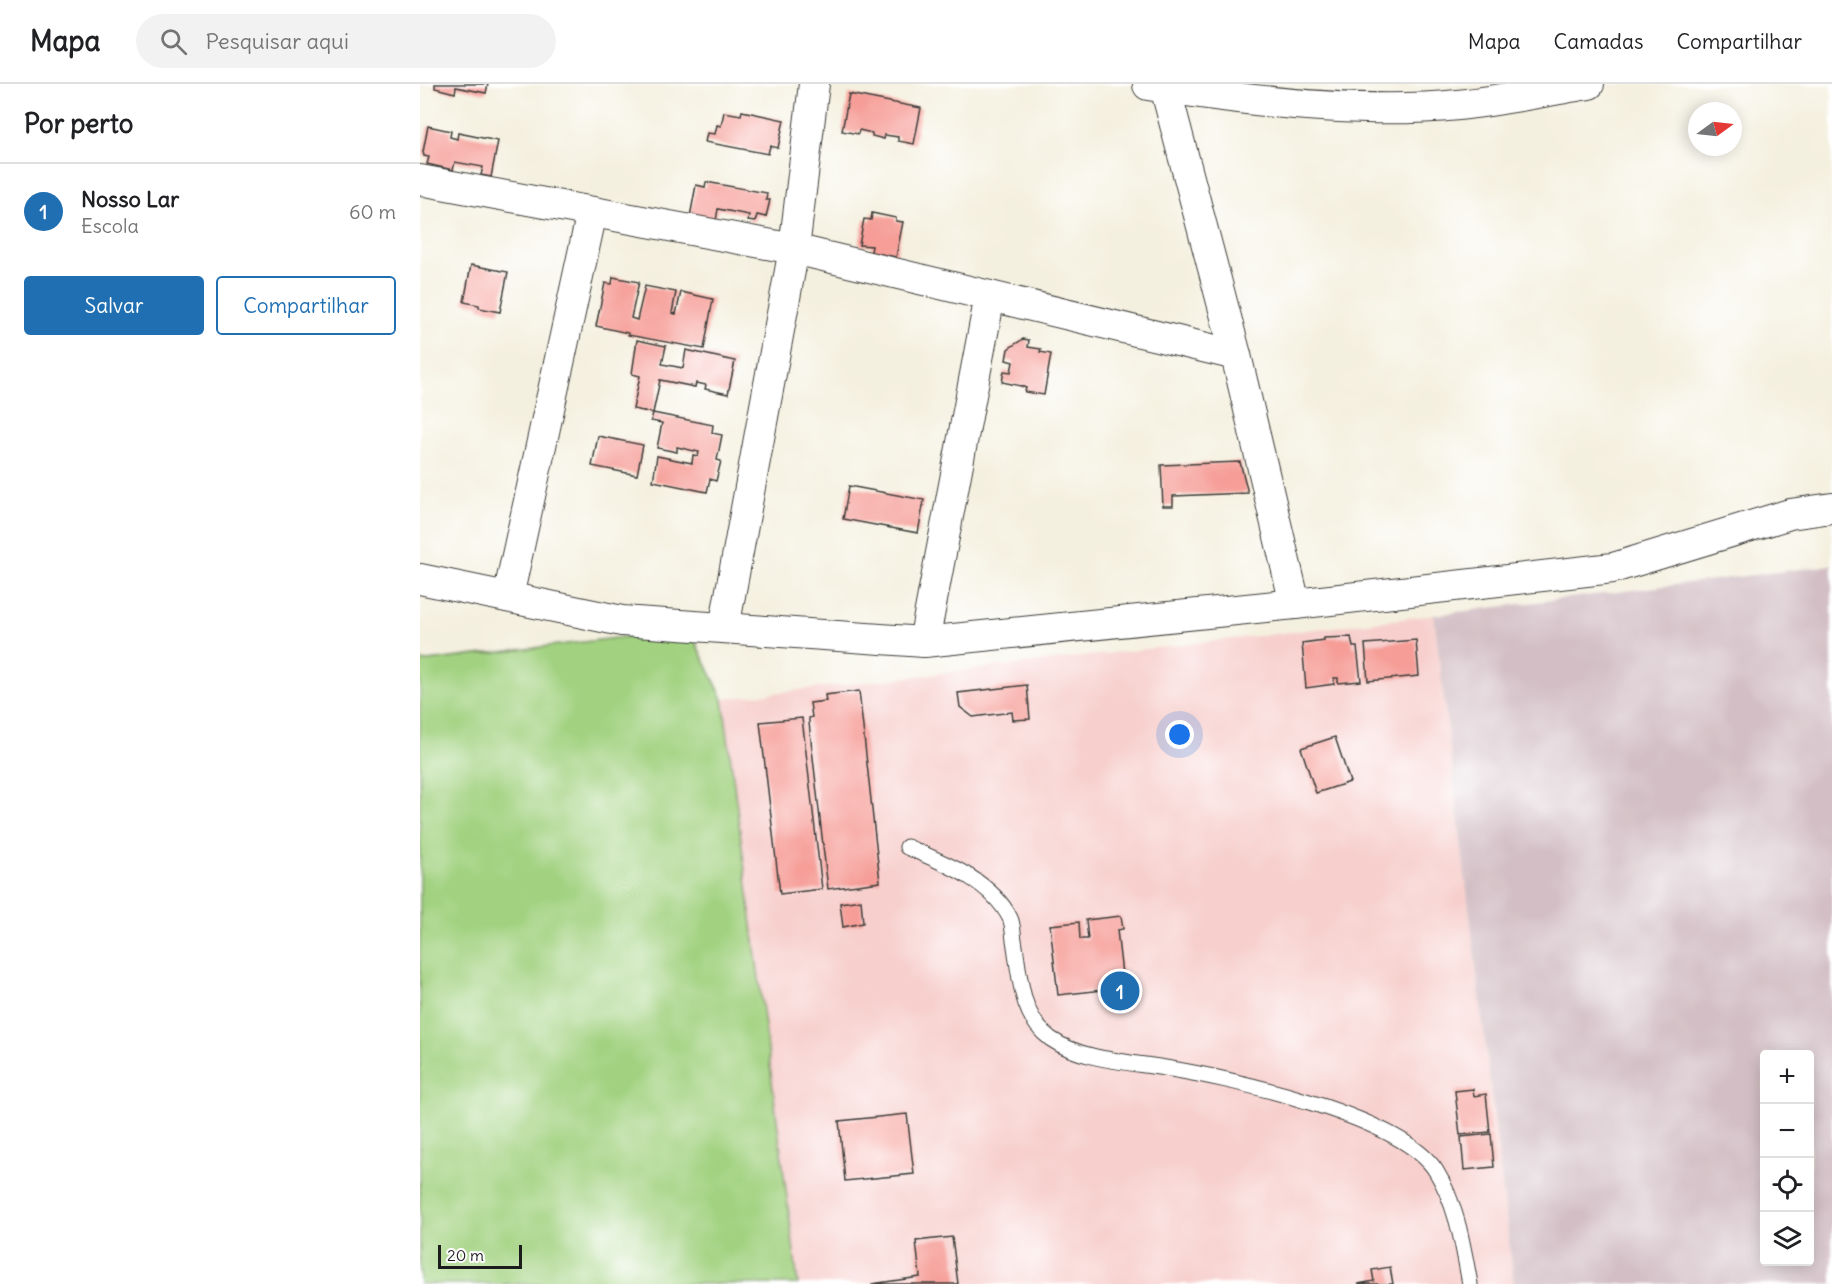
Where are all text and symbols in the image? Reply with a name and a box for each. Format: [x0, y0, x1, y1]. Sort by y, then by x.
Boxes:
search box [136, 14, 556, 68]
text: Mapa [30, 23, 100, 59]
icon: search [157, 25, 190, 58]
text: Pesquisar aqui [205, 27, 349, 55]
text: Mapa [1468, 28, 1521, 55]
text: Camadas [1554, 28, 1643, 55]
text: Compartilhar [1676, 28, 1802, 55]
north arrow [1688, 102, 1742, 156]
text: Por perto [24, 107, 133, 140]
text: Nosso Lar [81, 185, 179, 213]
text: 1 [40, 199, 47, 224]
text: 60 m [349, 199, 396, 224]
text: Escola [81, 213, 139, 238]
button: Salvar [24, 276, 204, 335]
button: Compartilhar [216, 276, 396, 335]
your location [1165, 720, 1194, 749]
pin: 1 [1100, 968, 1140, 1014]
map controls [1760, 1050, 1814, 1266]
button: + [1760, 1050, 1814, 1104]
button: − [1760, 1104, 1814, 1158]
button: locate [1760, 1158, 1814, 1212]
button: layers [1760, 1212, 1814, 1266]
scale bar [438, 1242, 522, 1270]
text: 20 m [447, 1245, 484, 1265]

